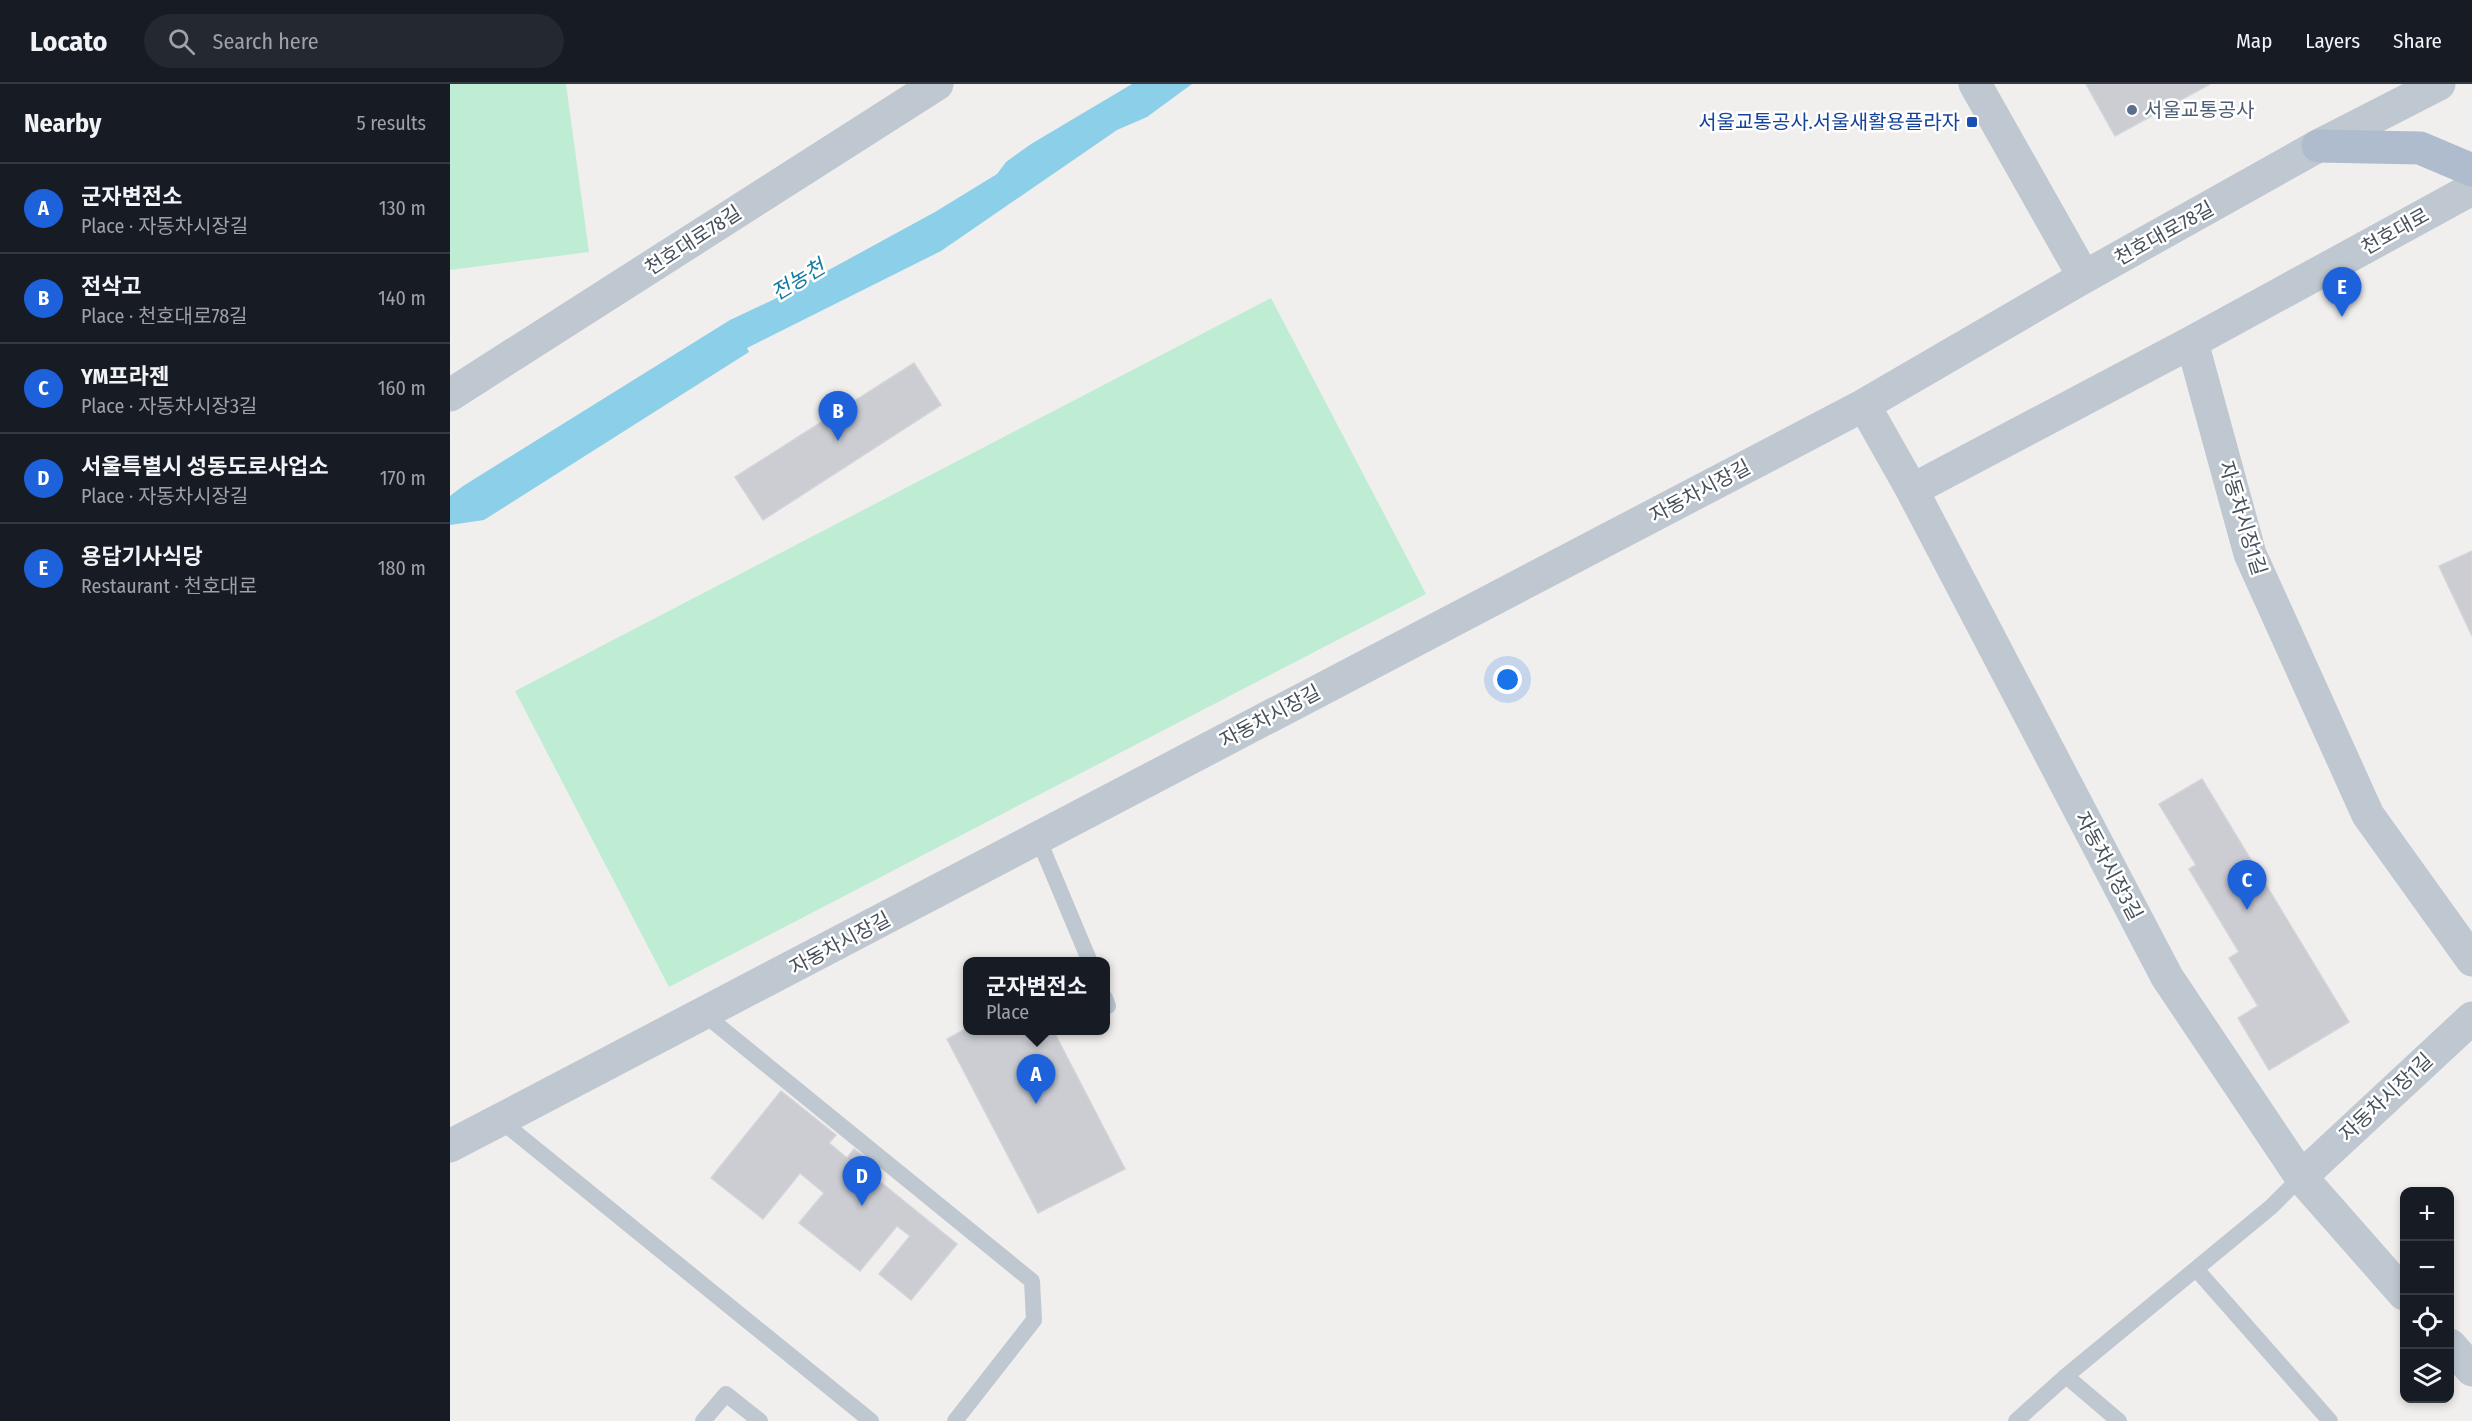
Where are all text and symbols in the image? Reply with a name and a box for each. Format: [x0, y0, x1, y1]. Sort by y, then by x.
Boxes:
search box [144, 14, 564, 68]
text: Locato [30, 25, 108, 58]
icon: search [165, 25, 198, 58]
text: Search here [213, 28, 319, 55]
text: Map [2236, 28, 2272, 54]
text: Layers [2305, 28, 2360, 54]
text: Share [2393, 28, 2442, 54]
place label: 서울교통공사 [2144, 98, 2254, 122]
marker: 서울교통공사 [2125, 103, 2139, 117]
text: Nearby [24, 108, 101, 139]
place label: 서울교통공사.서울새활용플라자 [1698, 110, 1960, 134]
text: 5 results [356, 111, 426, 135]
marker: 서울교통공사.서울새활용플라자 [1965, 115, 1979, 129]
text: 군자변전소 [81, 183, 182, 210]
text: A [38, 196, 49, 220]
text: 130 m [379, 196, 426, 220]
street label: 천호대로78길 [2110, 196, 2218, 270]
street label: 천호대로78길 [640, 200, 746, 280]
street label: 천호대로 [2357, 203, 2433, 259]
text: Place · 자동차시장길 [81, 214, 248, 238]
water label: 전농천 [766, 253, 832, 306]
pin: E [2322, 268, 2362, 317]
text: 전삭고 [81, 273, 142, 300]
text: B [38, 286, 49, 310]
text: 140 m [378, 286, 426, 310]
text: Place · 천호대로78길 [81, 304, 248, 328]
text: YM프라젠 [81, 363, 169, 390]
text: C [38, 376, 49, 400]
text: 160 m [378, 376, 426, 400]
pin: B [818, 392, 858, 441]
text: Place · 자동차시장3길 [81, 394, 257, 418]
text: 서울특별시 성동도로사업소 [81, 453, 328, 480]
street label: 자동차시장길 [1646, 454, 1754, 528]
street label: 자동차시장1길 [2214, 458, 2272, 578]
text: D [38, 466, 49, 490]
text: 170 m [380, 466, 426, 490]
text: Place · 자동차시장길 [81, 484, 248, 508]
text: 용답기사식당 [81, 543, 202, 570]
text: E [39, 556, 48, 580]
text: 180 m [378, 556, 426, 580]
text: Restaurant · 천호대로 [81, 574, 257, 598]
your location [1493, 665, 1522, 694]
street label: 자동차시장길 [1216, 679, 1324, 753]
street label: 자동차시장3길 [2070, 808, 2148, 924]
pin: C [2228, 860, 2266, 910]
street label: 자동차시장길 [786, 906, 894, 980]
popup [963, 957, 1110, 1035]
text: 군자변전소 [986, 973, 1087, 1000]
text: Place [986, 1000, 1029, 1024]
street label: 자동차시장1길 [2335, 1048, 2437, 1146]
pin: A [1016, 1054, 1056, 1104]
pin: D [842, 1156, 882, 1206]
map controls [2400, 1187, 2454, 1403]
button: + [2400, 1187, 2454, 1241]
button: − [2400, 1241, 2454, 1295]
button: locate [2400, 1295, 2454, 1349]
button: layers [2400, 1349, 2454, 1403]

